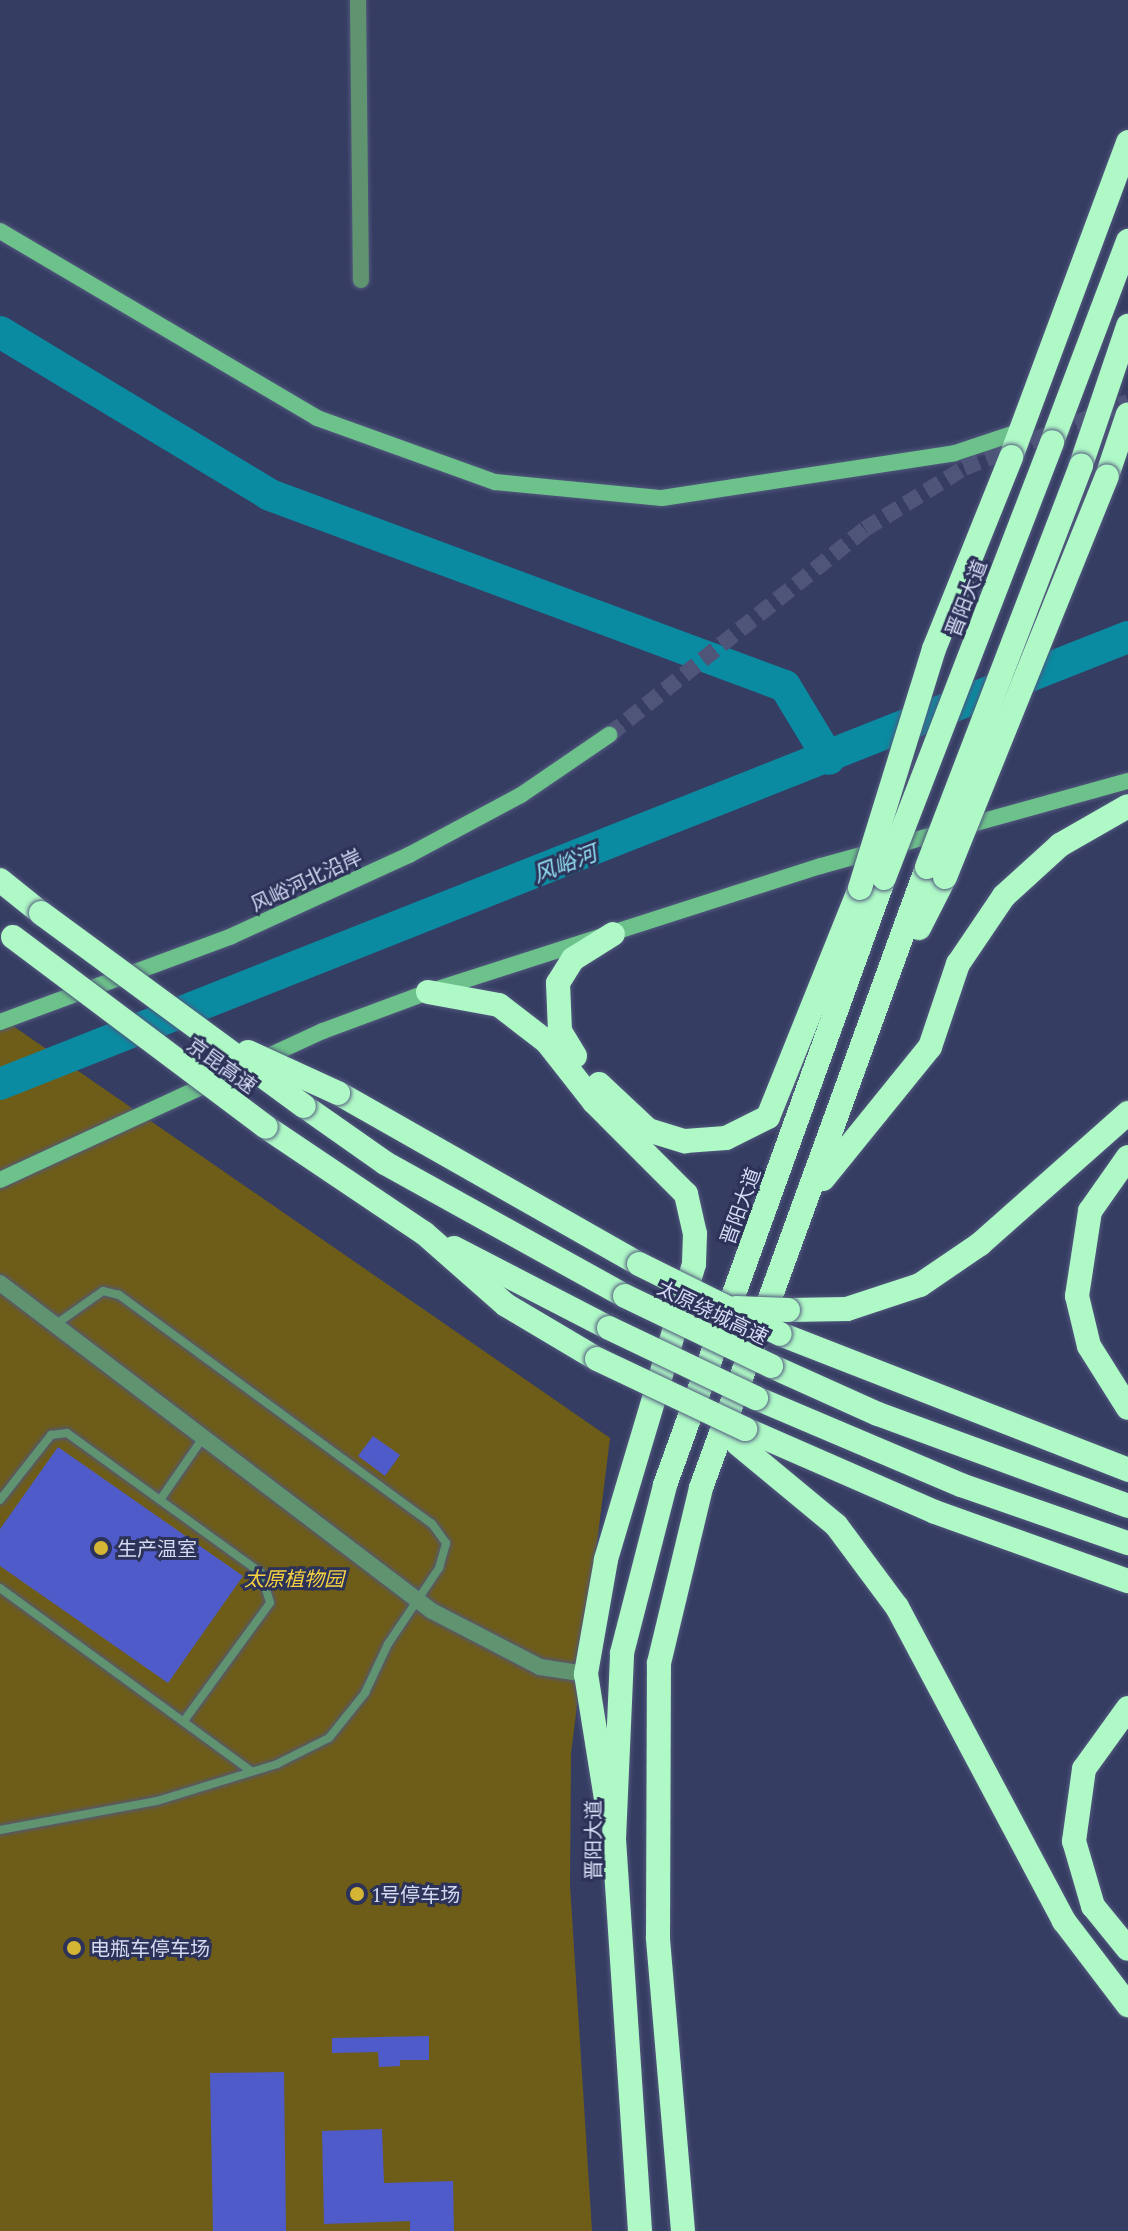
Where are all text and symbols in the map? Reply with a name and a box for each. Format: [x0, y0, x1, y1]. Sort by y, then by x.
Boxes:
street label: 晋阳大道 [940, 556, 992, 640]
water label: 风峪河 [529, 840, 601, 888]
street label: 风峪河北沿岸 [247, 844, 365, 916]
street label: 京昆高速 [183, 1032, 261, 1098]
street label: 晋阳大道 [715, 1164, 765, 1248]
street label: 太原绕城高速 [654, 1275, 772, 1349]
place label: 生产温室 [117, 1536, 197, 1560]
marker: 生产温室 [92, 1539, 110, 1557]
park label: 太原植物园 [244, 1566, 344, 1590]
street label: 晋阳大道 [581, 1800, 605, 1880]
place label: 1号停车场 [373, 1882, 460, 1906]
marker: 1号停车场 [348, 1885, 366, 1903]
place label: 电瓶车停车场 [90, 1936, 210, 1960]
marker: 电瓶车停车场 [65, 1939, 83, 1957]

